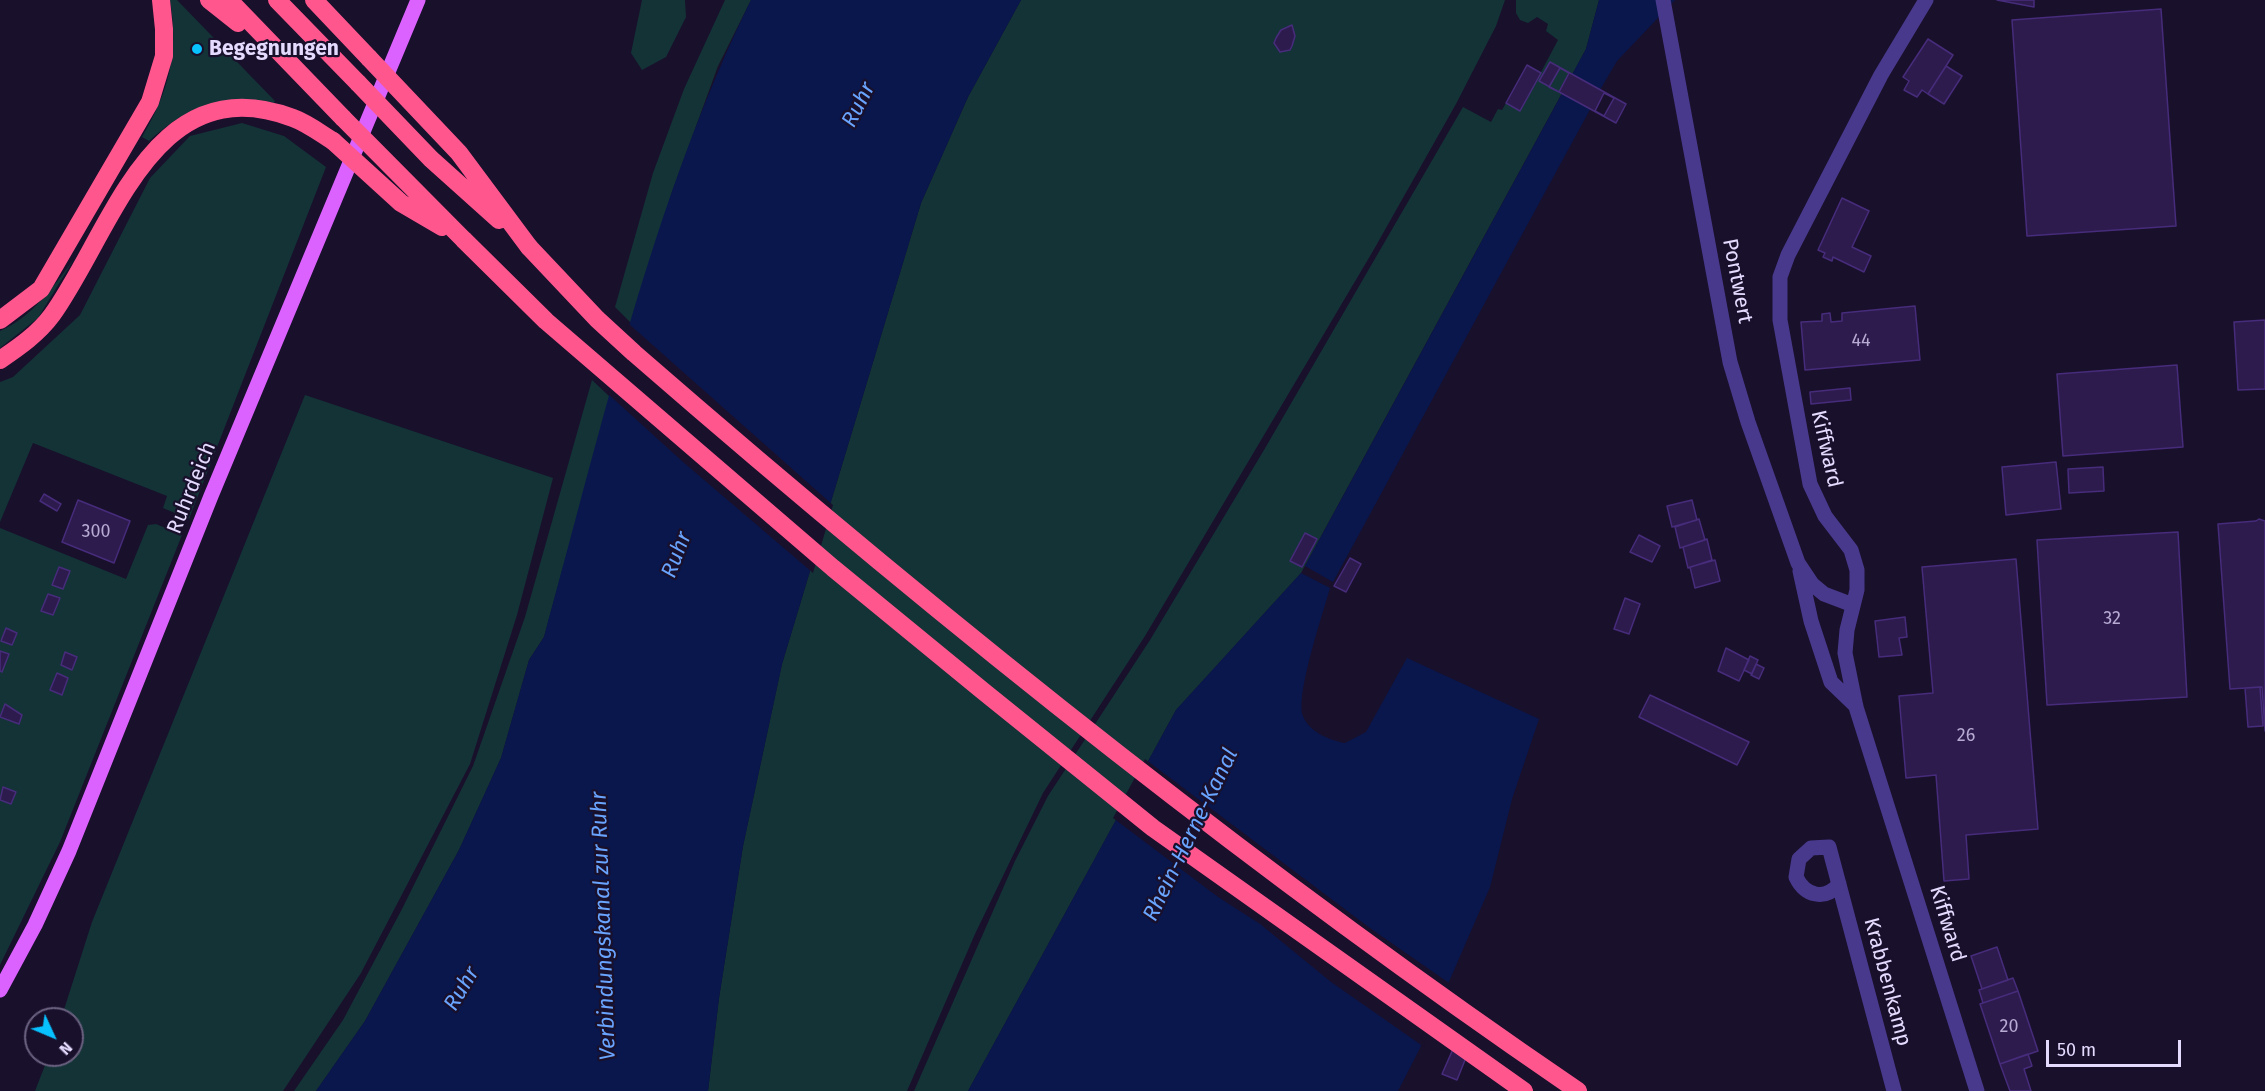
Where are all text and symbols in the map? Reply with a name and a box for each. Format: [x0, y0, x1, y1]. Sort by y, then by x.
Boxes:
place label: Begegnungen [209, 36, 339, 62]
marker: Begegnungen [190, 42, 204, 56]
water label: Ruhr [837, 78, 881, 132]
street label: Pontwert [1716, 236, 1758, 326]
house number: 44 [1851, 330, 1871, 352]
street label: Kiffward [1805, 408, 1847, 490]
street label: Ruhrdeich [162, 438, 222, 538]
house number: 300 [81, 521, 111, 543]
water label: Ruhr [656, 528, 698, 582]
house number: 32 [2103, 608, 2121, 630]
house number: 26 [1957, 725, 1975, 747]
water label: Rhein-Herne-Kanal [1138, 744, 1244, 926]
water label: Verbindungskanal zur Ruhr [586, 791, 622, 1061]
street label: Kiffward [1923, 883, 1971, 965]
street label: Krabbenkamp [1858, 915, 1916, 1049]
water label: Ruhr [439, 962, 485, 1016]
north arrow [24, 1007, 84, 1067]
house number: 20 [2000, 1016, 2018, 1038]
scale bar [2049, 1028, 2184, 1066]
text: N [55, 1038, 76, 1059]
text: 50 m [2057, 1039, 2096, 1061]

